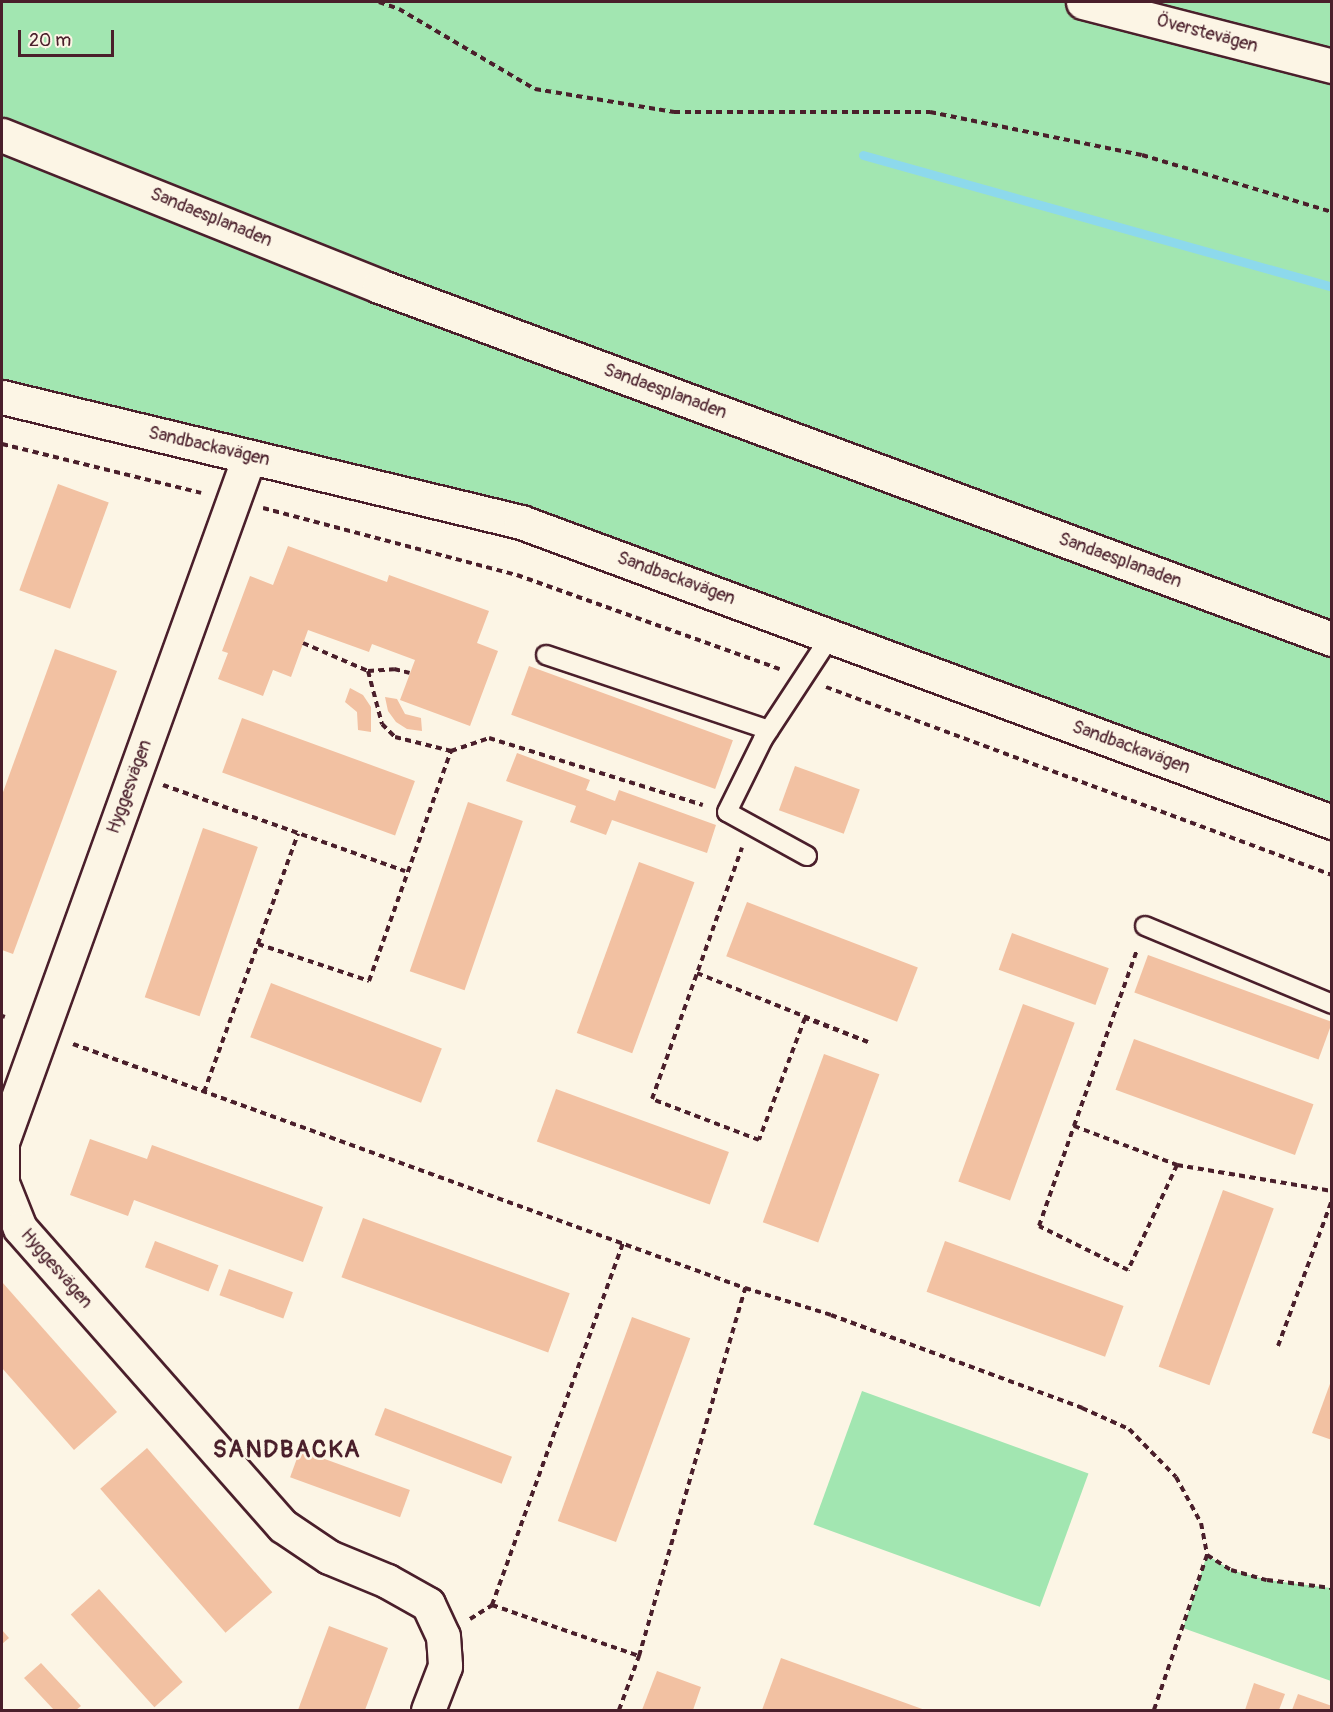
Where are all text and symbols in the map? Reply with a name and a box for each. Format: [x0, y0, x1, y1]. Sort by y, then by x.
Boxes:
street label: Överstevägen [1154, 10, 1260, 58]
scale bar [21, 18, 117, 56]
text: 20 m [29, 29, 71, 52]
street label: Sandaesplanaden [147, 184, 275, 252]
street label: Sandaesplanaden [600, 360, 730, 424]
street label: Sandbackavägen [146, 423, 272, 471]
street label: Sandaesplanaden [1055, 529, 1185, 593]
street label: Sandbackavägen [614, 548, 738, 610]
street label: Sandbackavägen [1069, 717, 1193, 779]
street label: Hyggesvägen [103, 737, 157, 837]
street label: Hyggesvägen [16, 1225, 96, 1313]
district label: SANDBACKA [213, 1436, 361, 1464]

